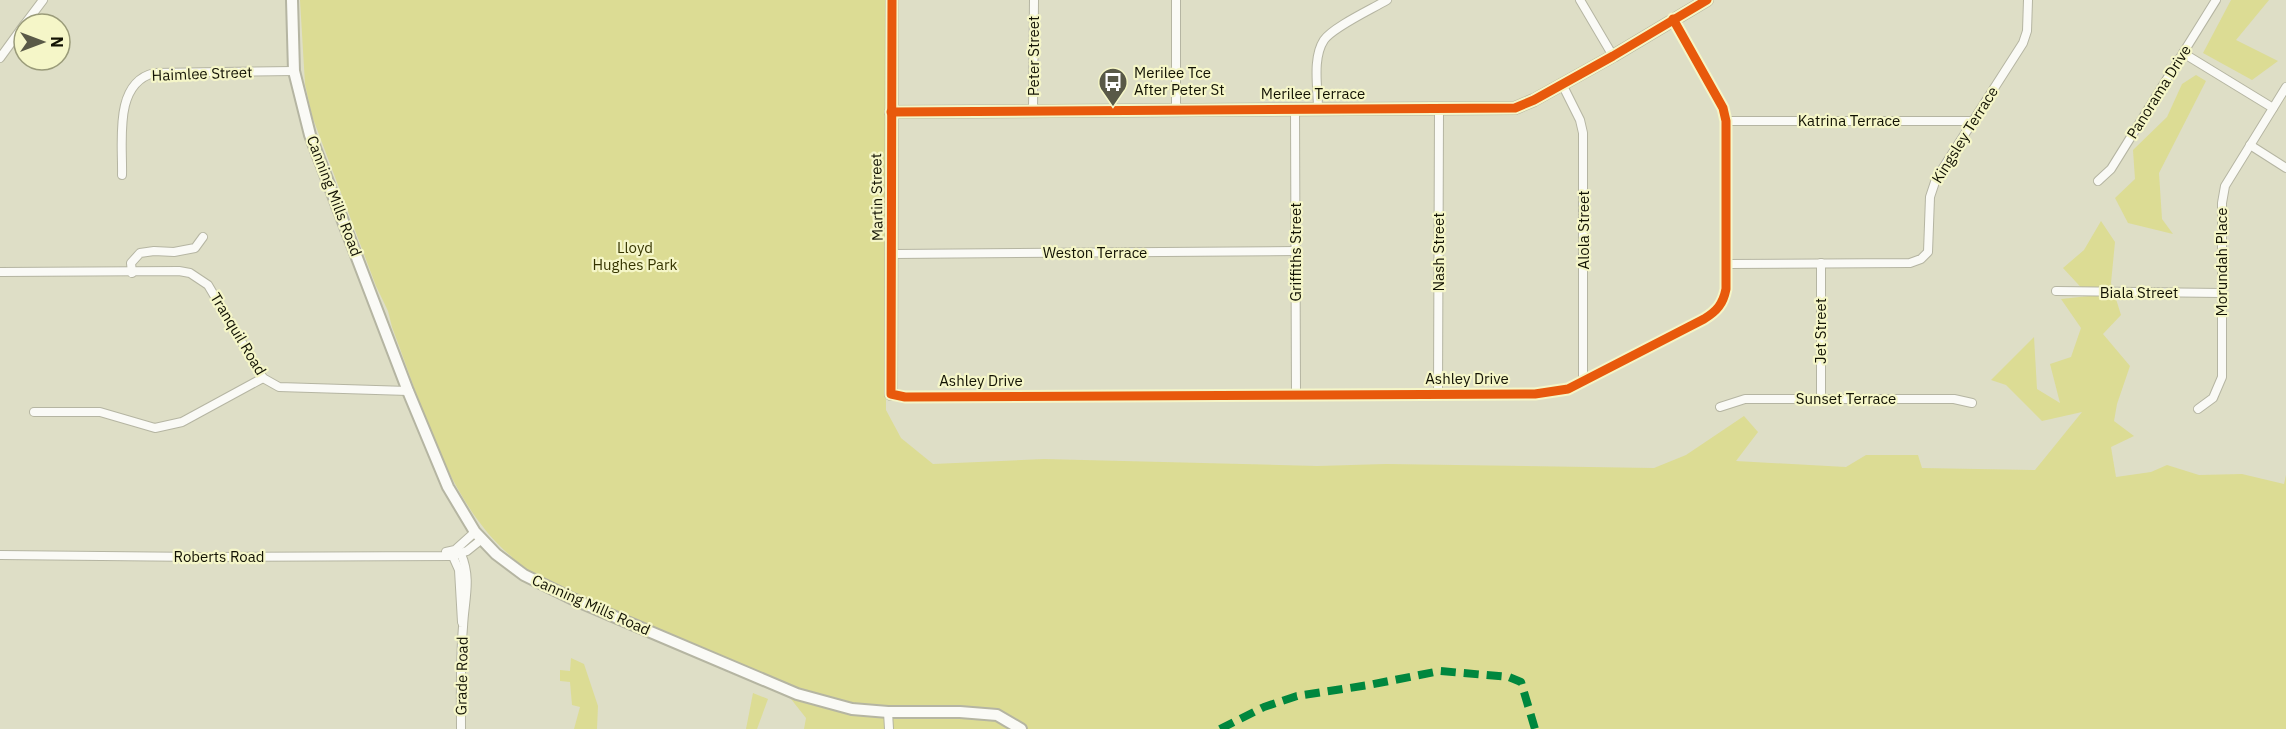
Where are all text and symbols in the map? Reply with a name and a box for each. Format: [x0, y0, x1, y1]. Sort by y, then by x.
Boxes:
north arrow [12, 12, 72, 72]
street label: Peter Street [1024, 16, 1043, 96]
text: N [47, 36, 67, 48]
street label: Panorama Drive [2122, 41, 2195, 142]
street label: Haimlee Street [151, 62, 253, 85]
place label: Merilee Tce After Peter St [1134, 63, 1224, 99]
bus stop icon: Merilee Tce After Peter St [1097, 66, 1129, 108]
street label: Kingsley Terrace [1927, 83, 2002, 187]
street label: Merilee Terrace [1261, 84, 1365, 103]
street label: Katrina Terrace [1798, 111, 1900, 130]
street label: Canning Mills Road [303, 133, 366, 259]
street label: Martin Street [866, 153, 887, 241]
street label: Alola Street [1574, 191, 1593, 269]
street label: Griffiths Street [1286, 203, 1305, 301]
street label: Morundah Place [2212, 208, 2231, 316]
street label: Nash Street [1429, 212, 1448, 292]
park label: Lloyd Hughes Park [592, 238, 678, 274]
street label: Weston Terrace [1043, 243, 1147, 262]
street label: Biala Street [2100, 283, 2178, 302]
street label: Tranquil Road [206, 289, 271, 378]
street label: Jet Street [1811, 298, 1830, 364]
street label: Ashley Drive [1425, 369, 1509, 388]
street label: Ashley Drive [939, 371, 1023, 390]
street label: Sunset Terrace [1796, 389, 1896, 408]
street label: Roberts Road [174, 547, 264, 566]
street label: Canning Mills Road [529, 570, 653, 639]
street label: Grade Road [451, 636, 472, 716]

